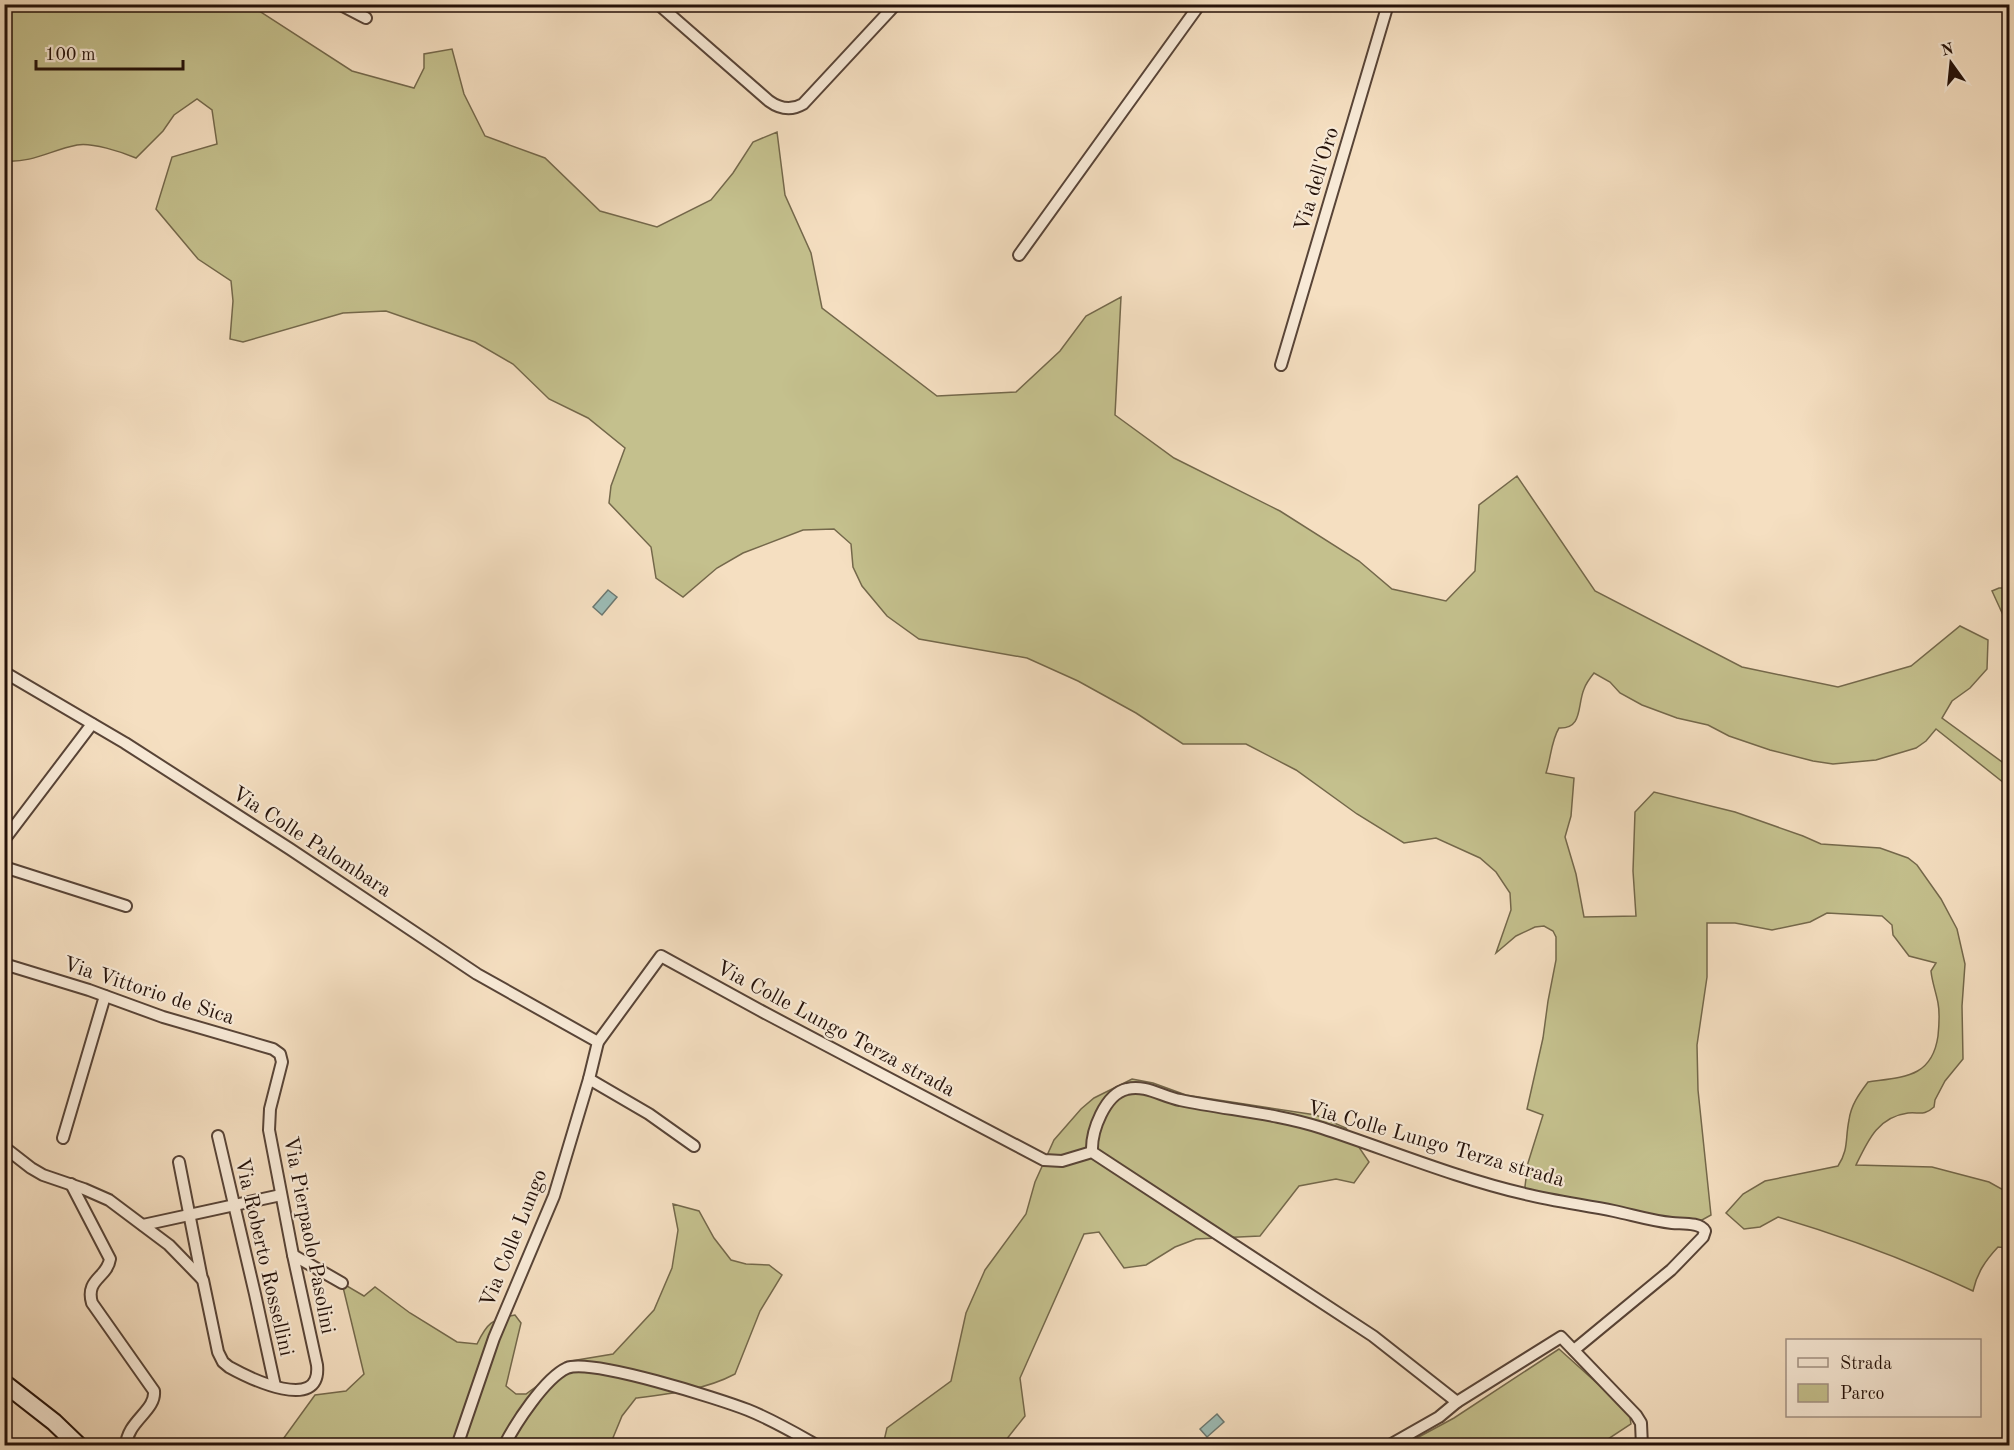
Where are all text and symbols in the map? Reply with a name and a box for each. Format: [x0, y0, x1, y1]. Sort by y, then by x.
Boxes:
scale bar [36, 33, 183, 71]
north arrow [1921, 33, 1981, 93]
text: N [1940, 41, 1956, 60]
text: 100 m [45, 46, 96, 64]
street label: Via dell'Oro [1292, 125, 1343, 234]
street label: Via Colle Palombara [228, 783, 395, 901]
street label: Via Vittorio de Sica [60, 954, 237, 1029]
street label: Via Colle Lungo Terza strada [713, 957, 958, 1101]
street label: Via Colle Lungo Terza strada [1304, 1098, 1567, 1191]
street label: Via Pierpaolo Pasolini [279, 1135, 338, 1336]
street label: Via Roberto Rossellini [231, 1156, 297, 1358]
street label: Via Colle Lungo [477, 1166, 552, 1311]
legend [1786, 1339, 1981, 1417]
text: Strada [1840, 1355, 1892, 1373]
text: Parco [1840, 1385, 1885, 1403]

